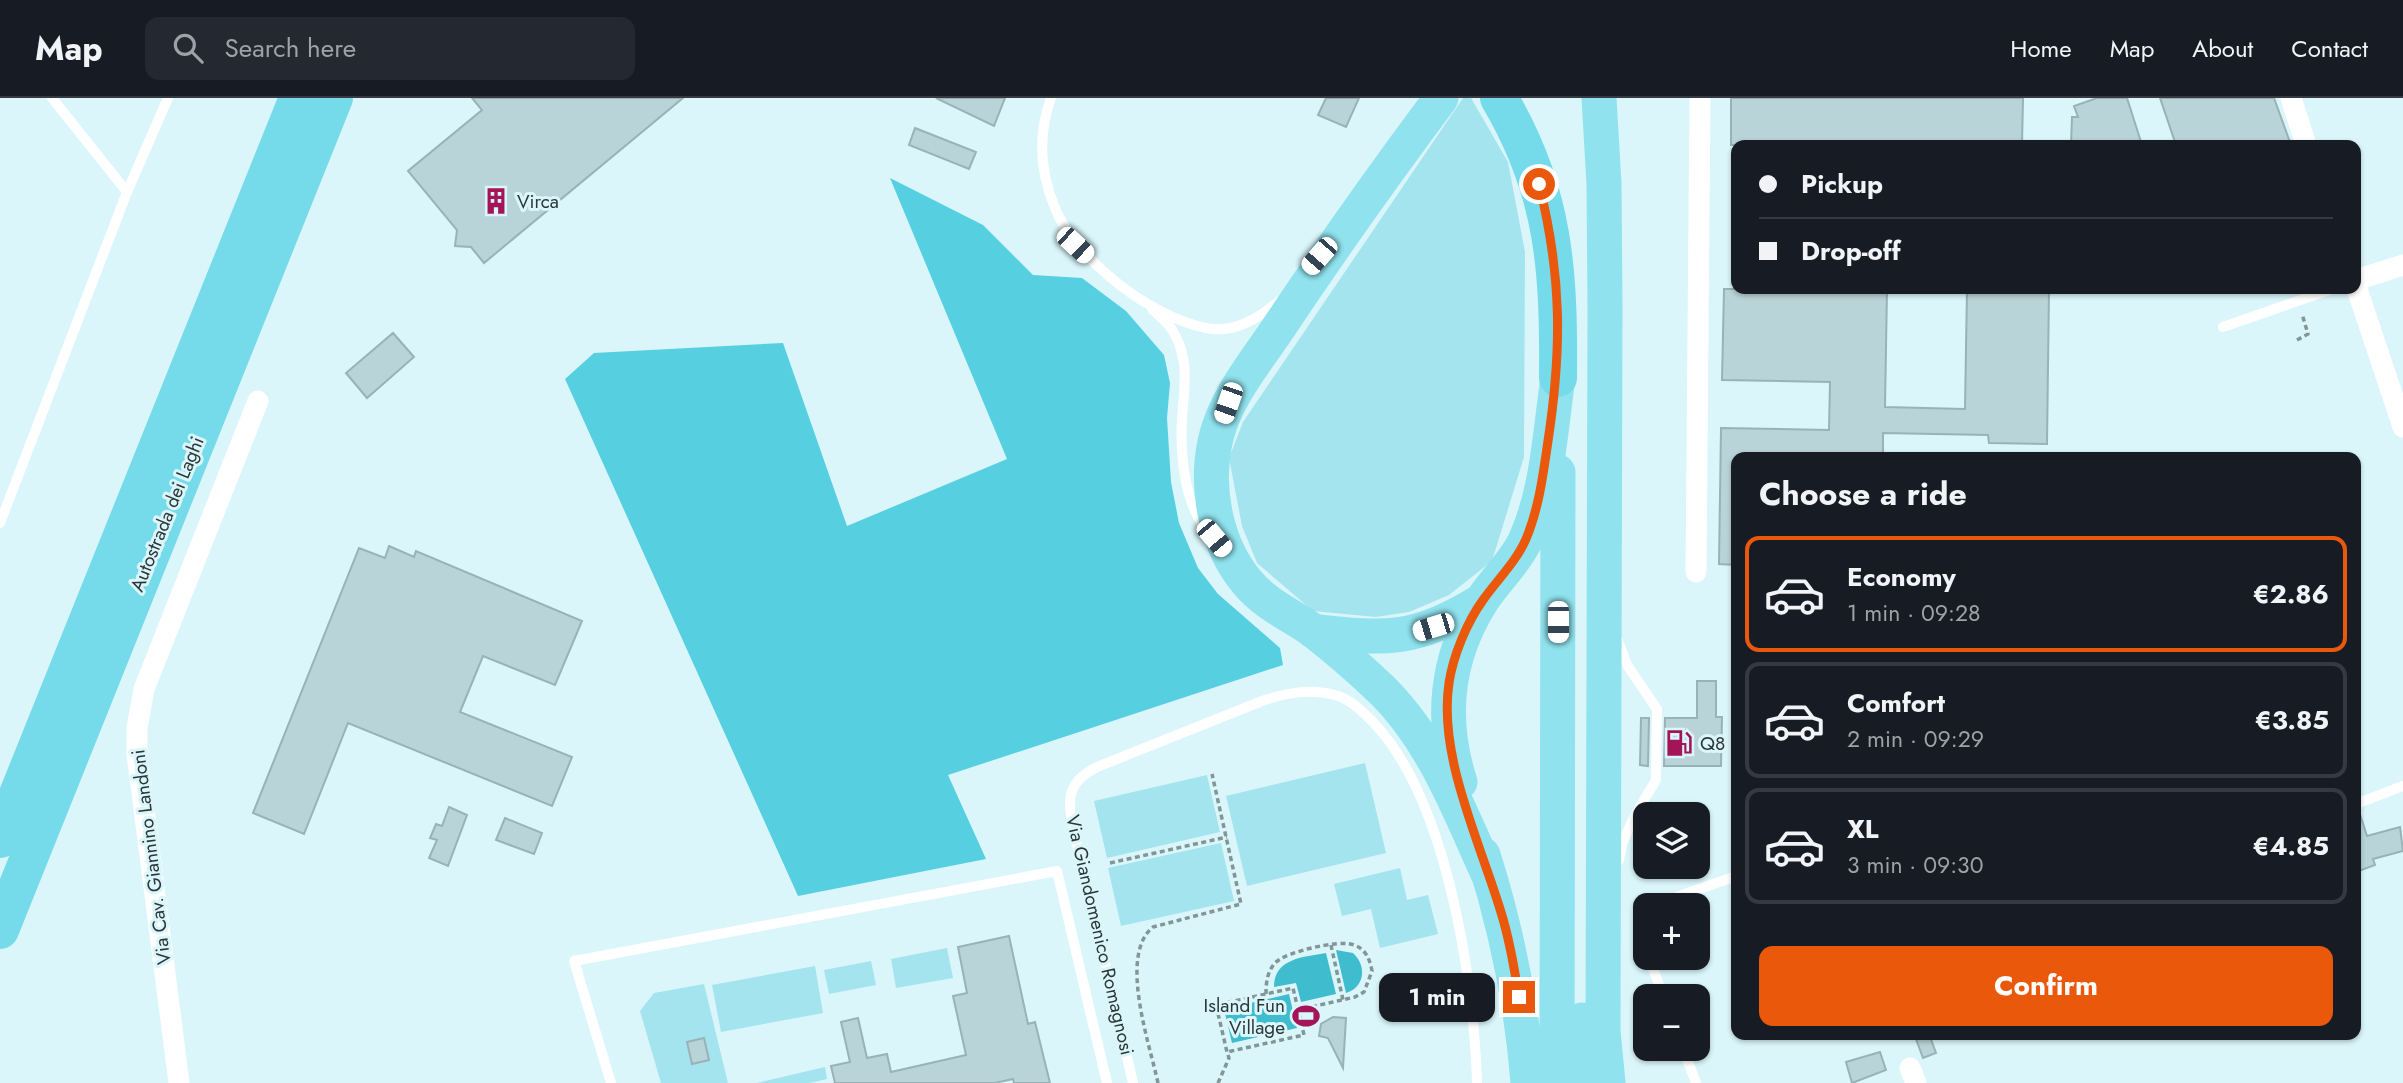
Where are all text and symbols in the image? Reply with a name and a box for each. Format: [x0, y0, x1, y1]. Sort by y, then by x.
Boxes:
search box [145, 17, 635, 80]
text: Map [35, 25, 103, 72]
icon: search [169, 29, 207, 67]
text: Search here [225, 29, 356, 67]
text: Home [2010, 31, 2072, 66]
text: Map [2110, 31, 2154, 66]
text: About [2192, 31, 2253, 66]
text: Contact [2291, 31, 2368, 66]
text: Pickup [1801, 165, 1883, 203]
route start [1523, 168, 1555, 200]
building icon: Virca [481, 186, 511, 216]
place label: Virca [517, 188, 559, 215]
car [1053, 223, 1098, 267]
text: Drop-off [1801, 232, 1901, 270]
car [1298, 233, 1341, 279]
car [1212, 380, 1245, 426]
street label: Autostrada dei Laghi [124, 432, 210, 596]
text: Choose a ride [1759, 471, 1967, 517]
car [1193, 515, 1236, 561]
text: Economy [1847, 558, 1956, 596]
icon: car [1763, 563, 1826, 626]
text: €2.86 [2253, 575, 2329, 613]
text: 1 min · 09:28 [1847, 596, 1981, 630]
car [1548, 601, 1569, 643]
car [1410, 611, 1457, 643]
text: Comfort [1847, 684, 1945, 722]
icon: car [1763, 689, 1826, 752]
text: €3.85 [2255, 701, 2329, 739]
text: 2 min · 09:29 [1847, 722, 1984, 756]
fuel station icon: Q8 [1664, 728, 1694, 758]
place label: Q8 [1700, 730, 1725, 757]
street label: Via Cav. Giannino Landoni [124, 748, 178, 966]
map controls [1633, 802, 1710, 1061]
button: layers [1633, 802, 1710, 879]
text: XL [1847, 810, 1879, 848]
street label: Via Giandomenico Romagnosi [1059, 812, 1141, 1058]
icon: car [1763, 815, 1826, 878]
text: €4.85 [2252, 827, 2329, 865]
text: 3 min · 09:30 [1847, 848, 1983, 882]
button: + [1633, 893, 1710, 970]
button: Confirm [1759, 946, 2333, 1026]
callout: 1 min [1379, 972, 1494, 1021]
text: 1 min [1408, 980, 1466, 1014]
route end [1503, 981, 1535, 1013]
button: − [1633, 984, 1710, 1061]
place label: Island Fun Village [1204, 992, 1285, 1041]
sports icon: Island Fun Village [1291, 1001, 1321, 1031]

